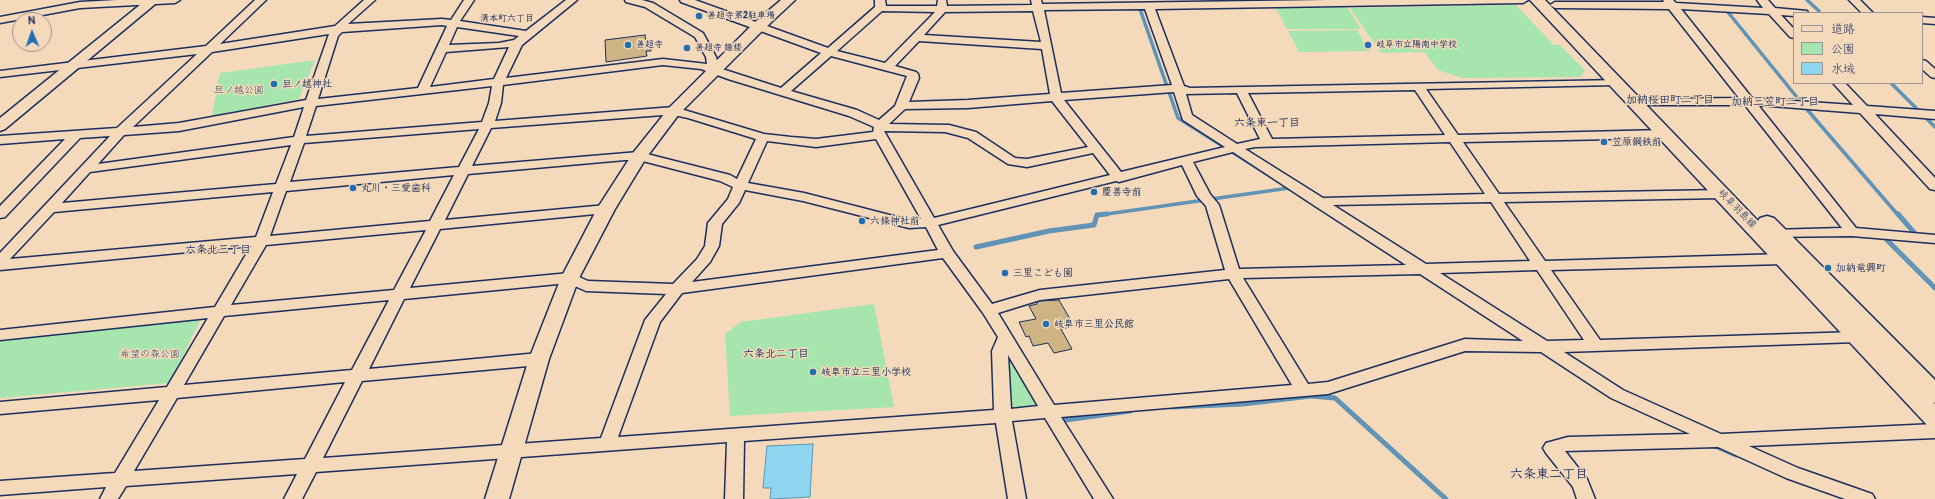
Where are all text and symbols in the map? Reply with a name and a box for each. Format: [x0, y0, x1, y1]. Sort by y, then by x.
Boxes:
marker: 善超寺第2駐車場 [694, 11, 704, 21]
place label: 善超寺第2駐車場 [707, 11, 775, 21]
north arrow [12, 12, 52, 52]
legend [1793, 12, 1923, 84]
text: N [28, 14, 36, 27]
district label: 清本町六丁目 [480, 14, 534, 24]
text: 道路 [1831, 22, 1855, 37]
marker: 善超寺 [623, 40, 633, 50]
place label: 善超寺 [636, 40, 663, 50]
marker: 岐阜市立陽南中学校 [1363, 40, 1373, 50]
place label: 岐阜市立陽南中学校 [1376, 40, 1457, 50]
text: 公園 [1831, 42, 1855, 57]
marker: 善超寺 鐘楼 [682, 43, 692, 53]
place label: 善超寺 鐘楼 [695, 43, 742, 53]
text: 水域 [1831, 62, 1855, 77]
place label: 旦ノ越神社 [282, 78, 332, 90]
marker: 旦ノ越神社 [269, 79, 279, 89]
park label: 旦ノ越公園 [214, 84, 264, 96]
district label: 加納桜田町二丁目 [1626, 93, 1714, 107]
district label: 加納三笠町二丁目 [1731, 95, 1819, 109]
district label: 六条東一丁目 [1234, 116, 1300, 130]
place label: 笠原鋼鉄前 [1612, 136, 1662, 148]
marker: 笠原鋼鉄前 [1599, 137, 1609, 147]
place label: 丸川・三愛歯科 [361, 182, 431, 194]
marker: 丸川・三愛歯科 [348, 183, 358, 193]
place label: 慶善寺前 [1102, 186, 1142, 198]
marker: 慶善寺前 [1089, 187, 1099, 197]
street label: 岐阜羽島線 [1715, 187, 1759, 231]
place label: 六條神社前 [870, 215, 920, 227]
marker: 六條神社前 [857, 216, 867, 226]
district label: 六条北三丁目 [185, 243, 251, 257]
place label: 加納竜興町 [1836, 262, 1886, 274]
marker: 加納竜興町 [1823, 263, 1833, 273]
place label: 三里こども園 [1013, 267, 1073, 279]
marker: 三里こども園 [1000, 268, 1010, 278]
place label: 岐阜市三里公民館 [1054, 318, 1134, 330]
marker: 岐阜市三里公民館 [1041, 319, 1051, 329]
district label: 六条北二丁目 [743, 347, 809, 361]
park label: 希望の森公園 [120, 348, 180, 360]
place label: 岐阜市立三里小学校 [821, 366, 911, 378]
marker: 岐阜市立三里小学校 [808, 367, 818, 377]
district label: 六条東二丁目 [1510, 467, 1588, 483]

